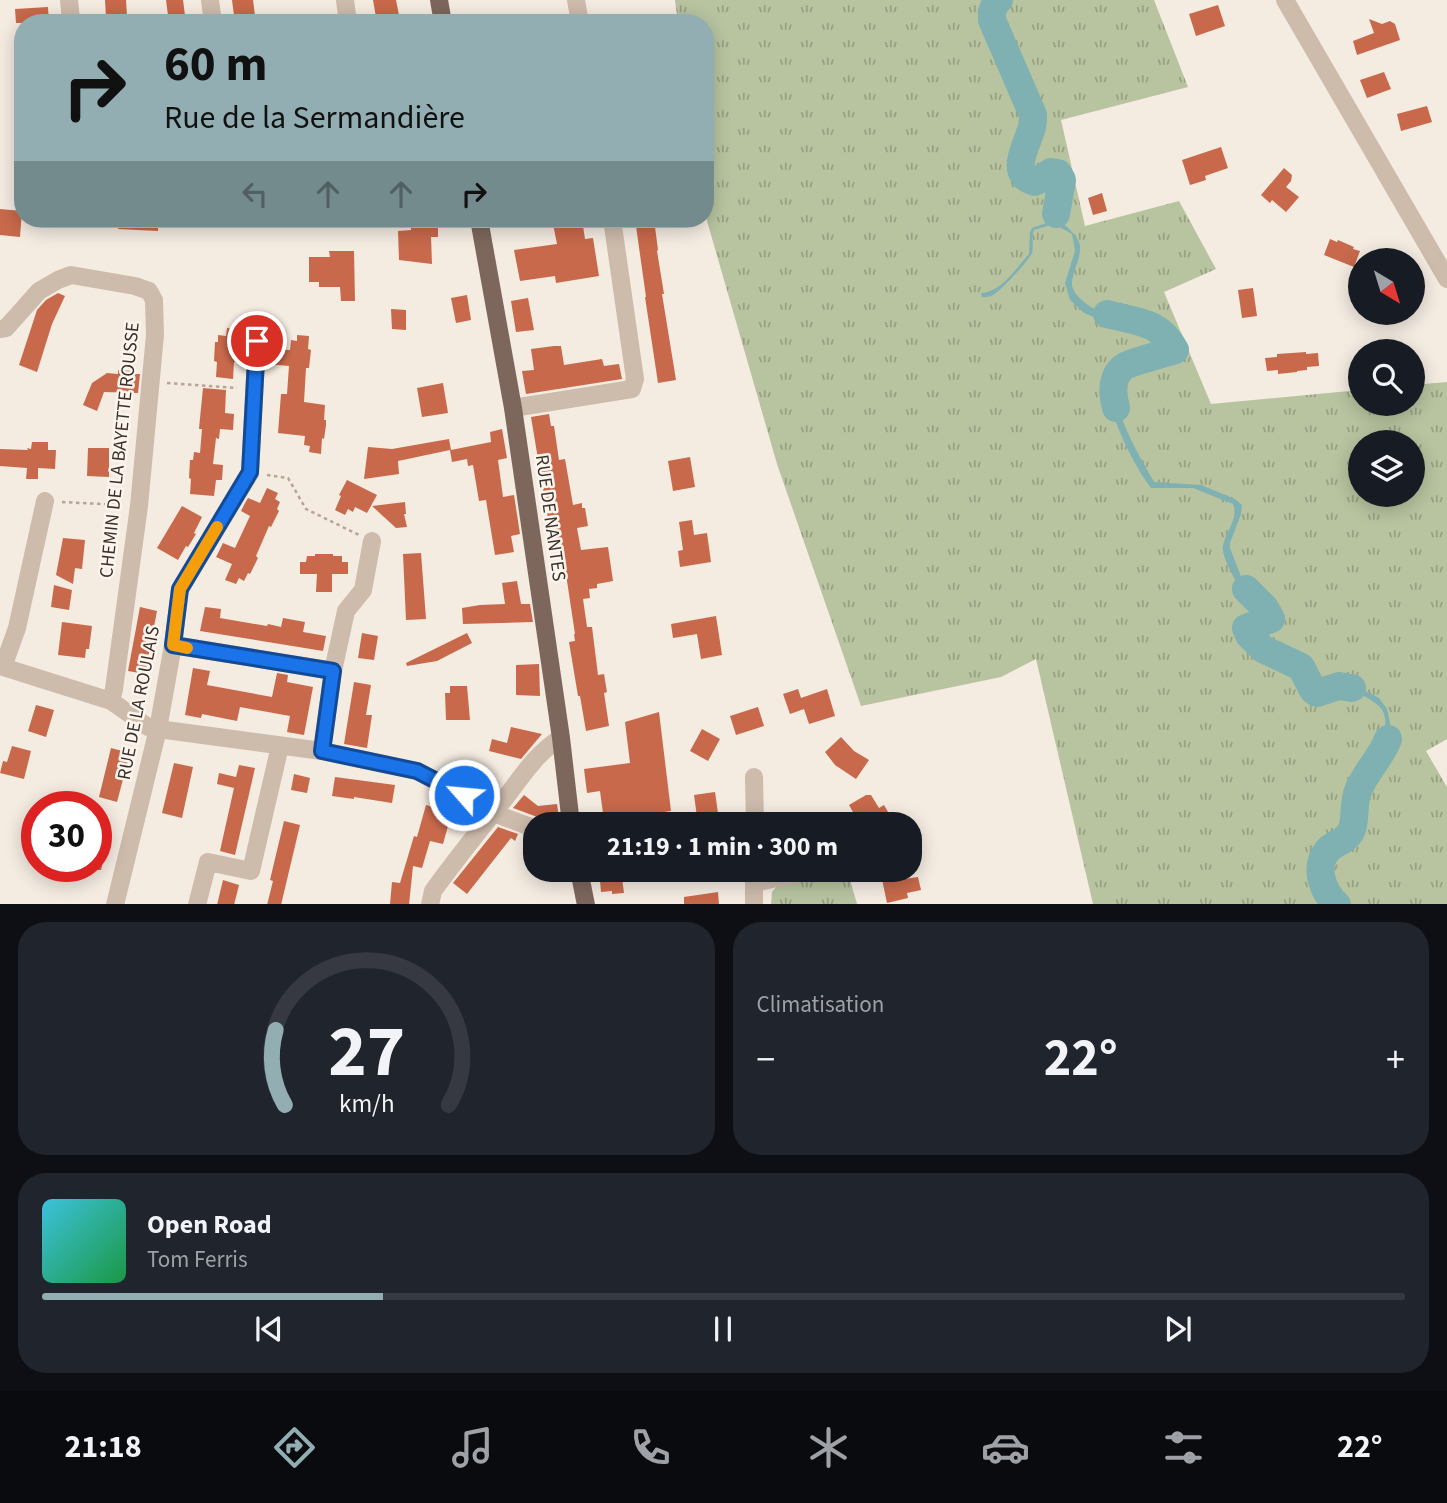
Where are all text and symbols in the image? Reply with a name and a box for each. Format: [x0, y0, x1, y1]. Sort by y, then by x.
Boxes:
text: 60 m [164, 30, 268, 100]
icon: right [49, 42, 140, 133]
text: Rue de la Sermandière [164, 95, 465, 141]
icon: left [236, 175, 274, 213]
icon: ahead [309, 175, 347, 213]
icon: ahead [382, 175, 420, 213]
icon: right [455, 175, 493, 213]
north arrow [1348, 248, 1424, 326]
map controls [1348, 248, 1425, 507]
pin [227, 311, 287, 371]
street label: CHEMIN DE LA BAYETTE ROUSSE [93, 321, 147, 579]
icon: arrive [238, 322, 276, 360]
button: search [1348, 339, 1425, 416]
button: layers [1348, 430, 1425, 507]
street label: RUE DE NANTES [528, 453, 572, 583]
street label: RUE DE LA ROULAIS [111, 624, 167, 782]
position arrow [427, 758, 501, 832]
speed limit sign: 30 [21, 791, 112, 882]
text: 21:19 · 1 min · 300 m [607, 828, 838, 865]
text: Climatisation [757, 988, 884, 1021]
text: 27 [328, 1000, 405, 1104]
text: 22° [1044, 1022, 1118, 1096]
text: − [757, 1033, 775, 1087]
text: + [1386, 1033, 1405, 1087]
text: km/h [339, 1085, 394, 1121]
text: Open Road [147, 1206, 272, 1243]
text: Tom Ferris [147, 1243, 248, 1276]
icon: previous [250, 1310, 288, 1348]
icon: pause [704, 1310, 742, 1348]
icon: next [1159, 1310, 1197, 1348]
icon: directions [270, 1423, 319, 1472]
icon: music [448, 1423, 497, 1472]
icon: phone [626, 1423, 675, 1472]
icon: climate [804, 1423, 853, 1472]
icon: car [981, 1423, 1030, 1472]
icon: filters [1159, 1423, 1208, 1472]
text: 21:18 [64, 1424, 142, 1470]
text: 22° [1337, 1424, 1383, 1470]

